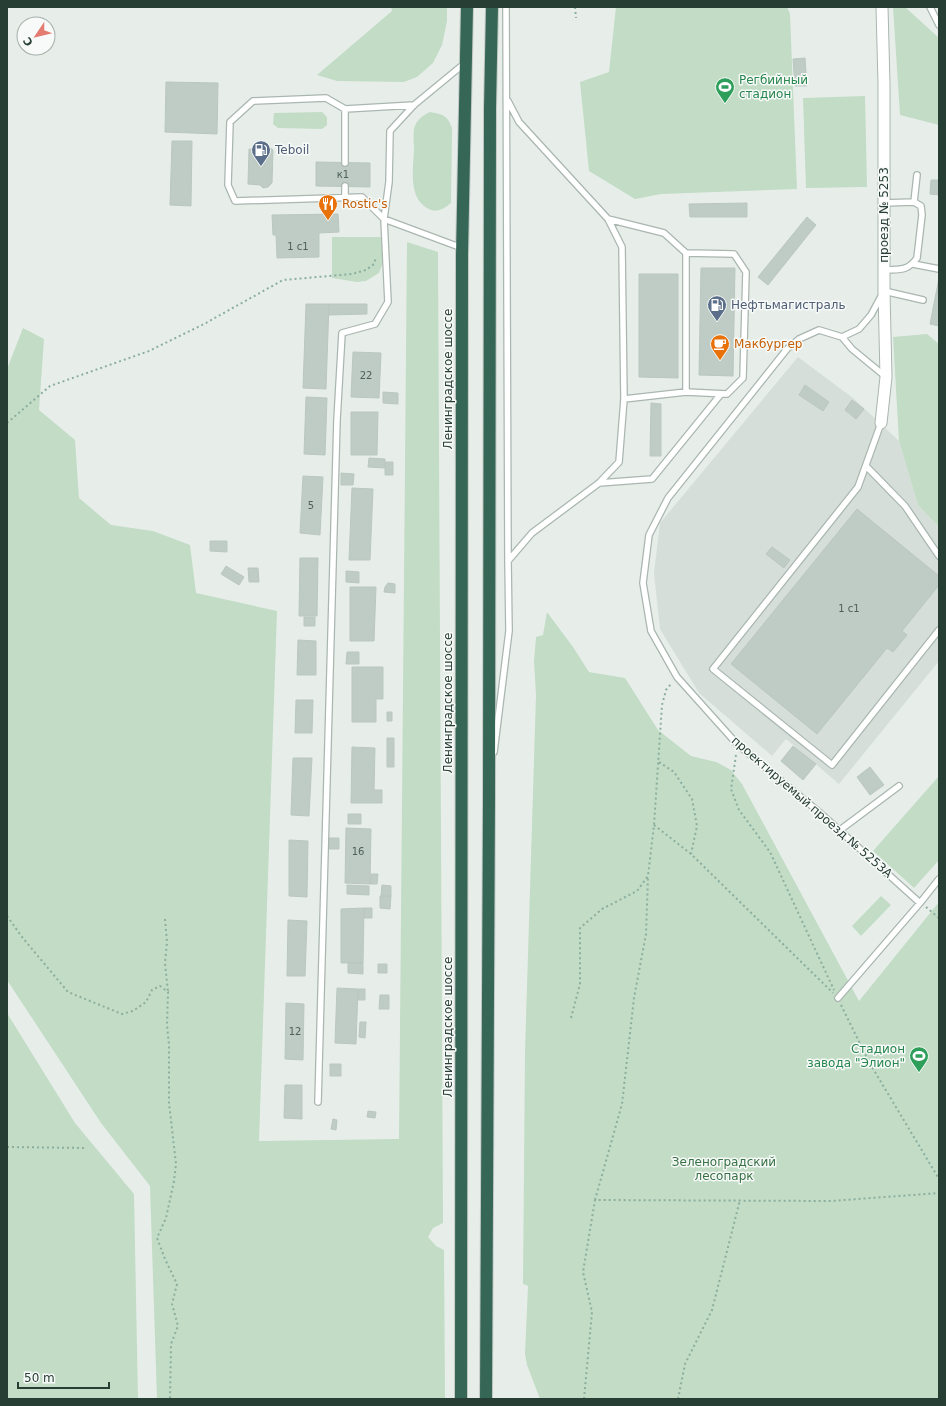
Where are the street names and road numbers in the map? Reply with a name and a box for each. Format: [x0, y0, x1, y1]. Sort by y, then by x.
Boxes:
street label: проезд № 5253 [877, 167, 891, 263]
street label: Ленинградское шоссе [441, 309, 455, 449]
street label: Ленинградское шоссе [441, 633, 455, 773]
street label: проектируемый проезд № 5253А [729, 733, 896, 881]
street label: Ленинградское шоссе [441, 957, 455, 1097]

